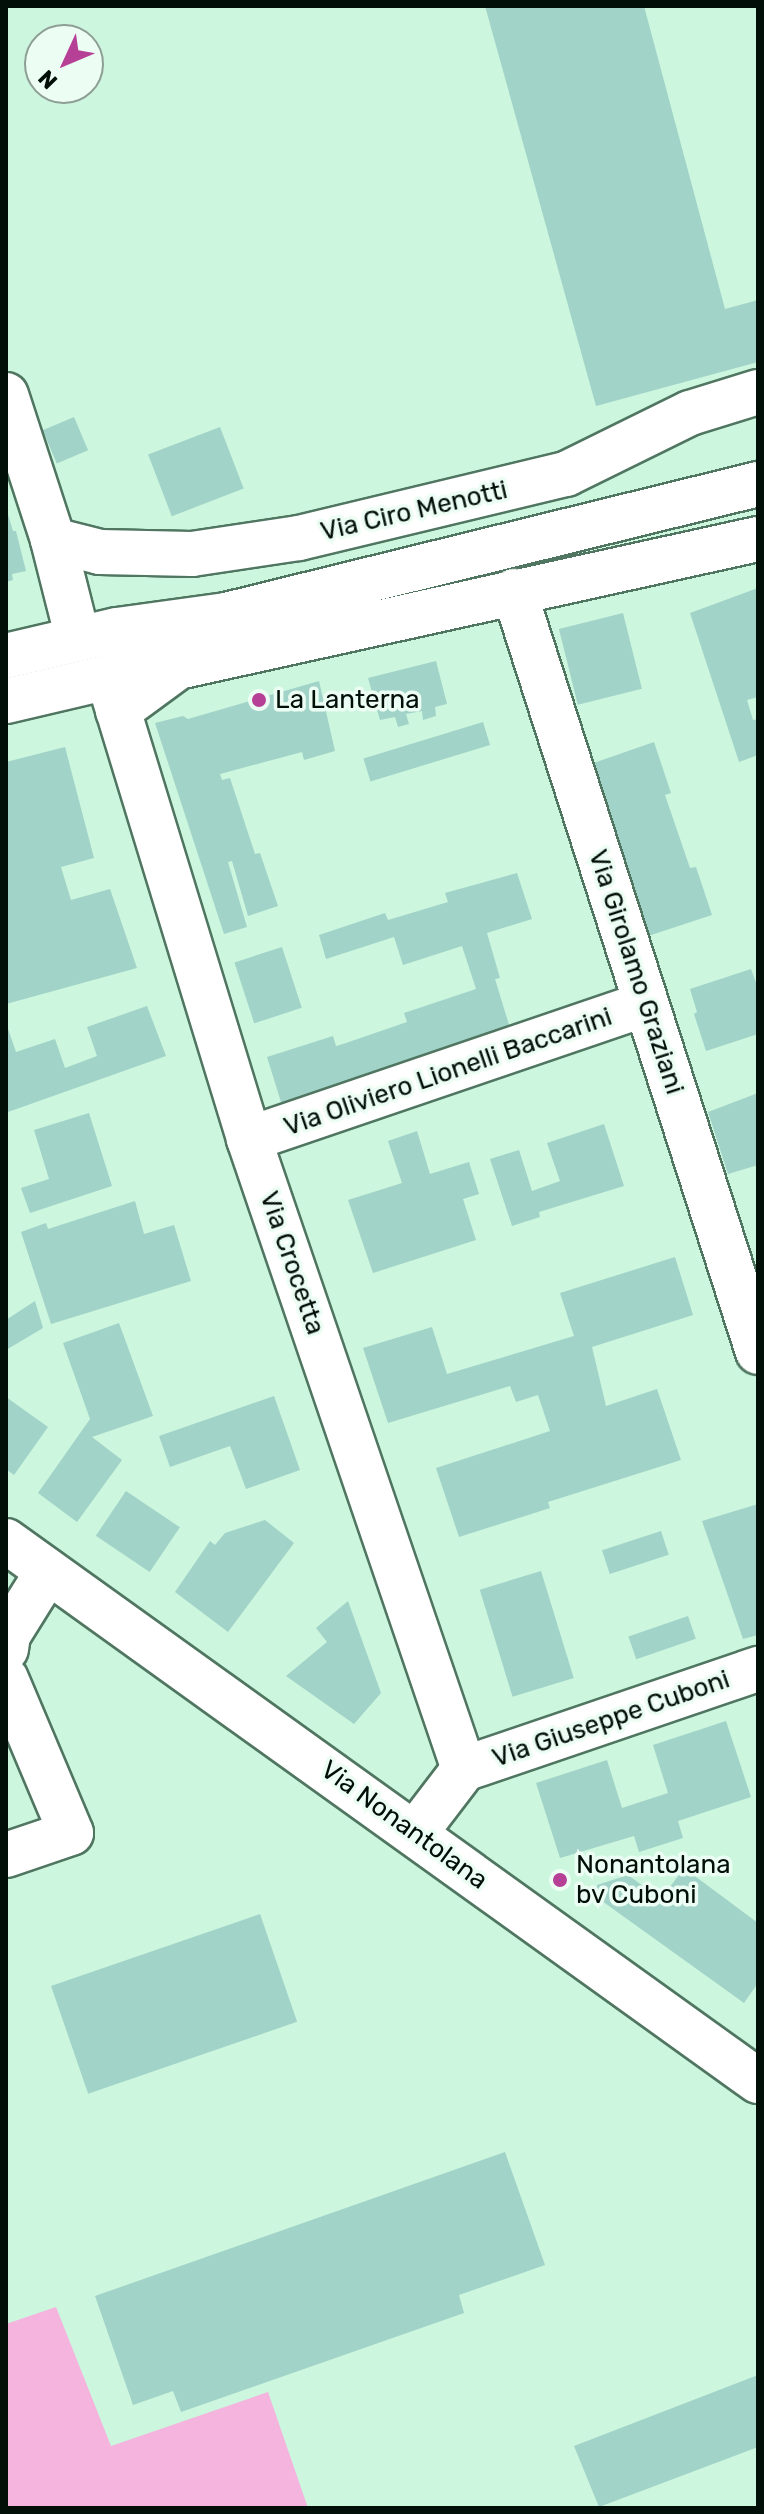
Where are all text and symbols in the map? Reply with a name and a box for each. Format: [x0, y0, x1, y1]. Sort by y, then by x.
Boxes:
north arrow [24, 24, 104, 104]
text: N [33, 65, 63, 95]
street label: Via Ciro Menotti [318, 474, 510, 548]
place label: La Lanterna [275, 684, 420, 716]
marker: La Lanterna [250, 691, 268, 709]
street label: Via Girolamo Graziani [582, 846, 690, 1098]
street label: Via Oliviero Lionelli Baccarini [280, 1001, 616, 1143]
street label: Via Crocetta [253, 1187, 331, 1339]
street label: Via Giuseppe Cuboni [488, 1664, 734, 1774]
street label: Via Nonantolana [315, 1754, 493, 1896]
place label: Nonantolana bv Cuboni [576, 1849, 731, 1910]
marker: Nonantolana bv Cuboni [551, 1871, 569, 1889]

